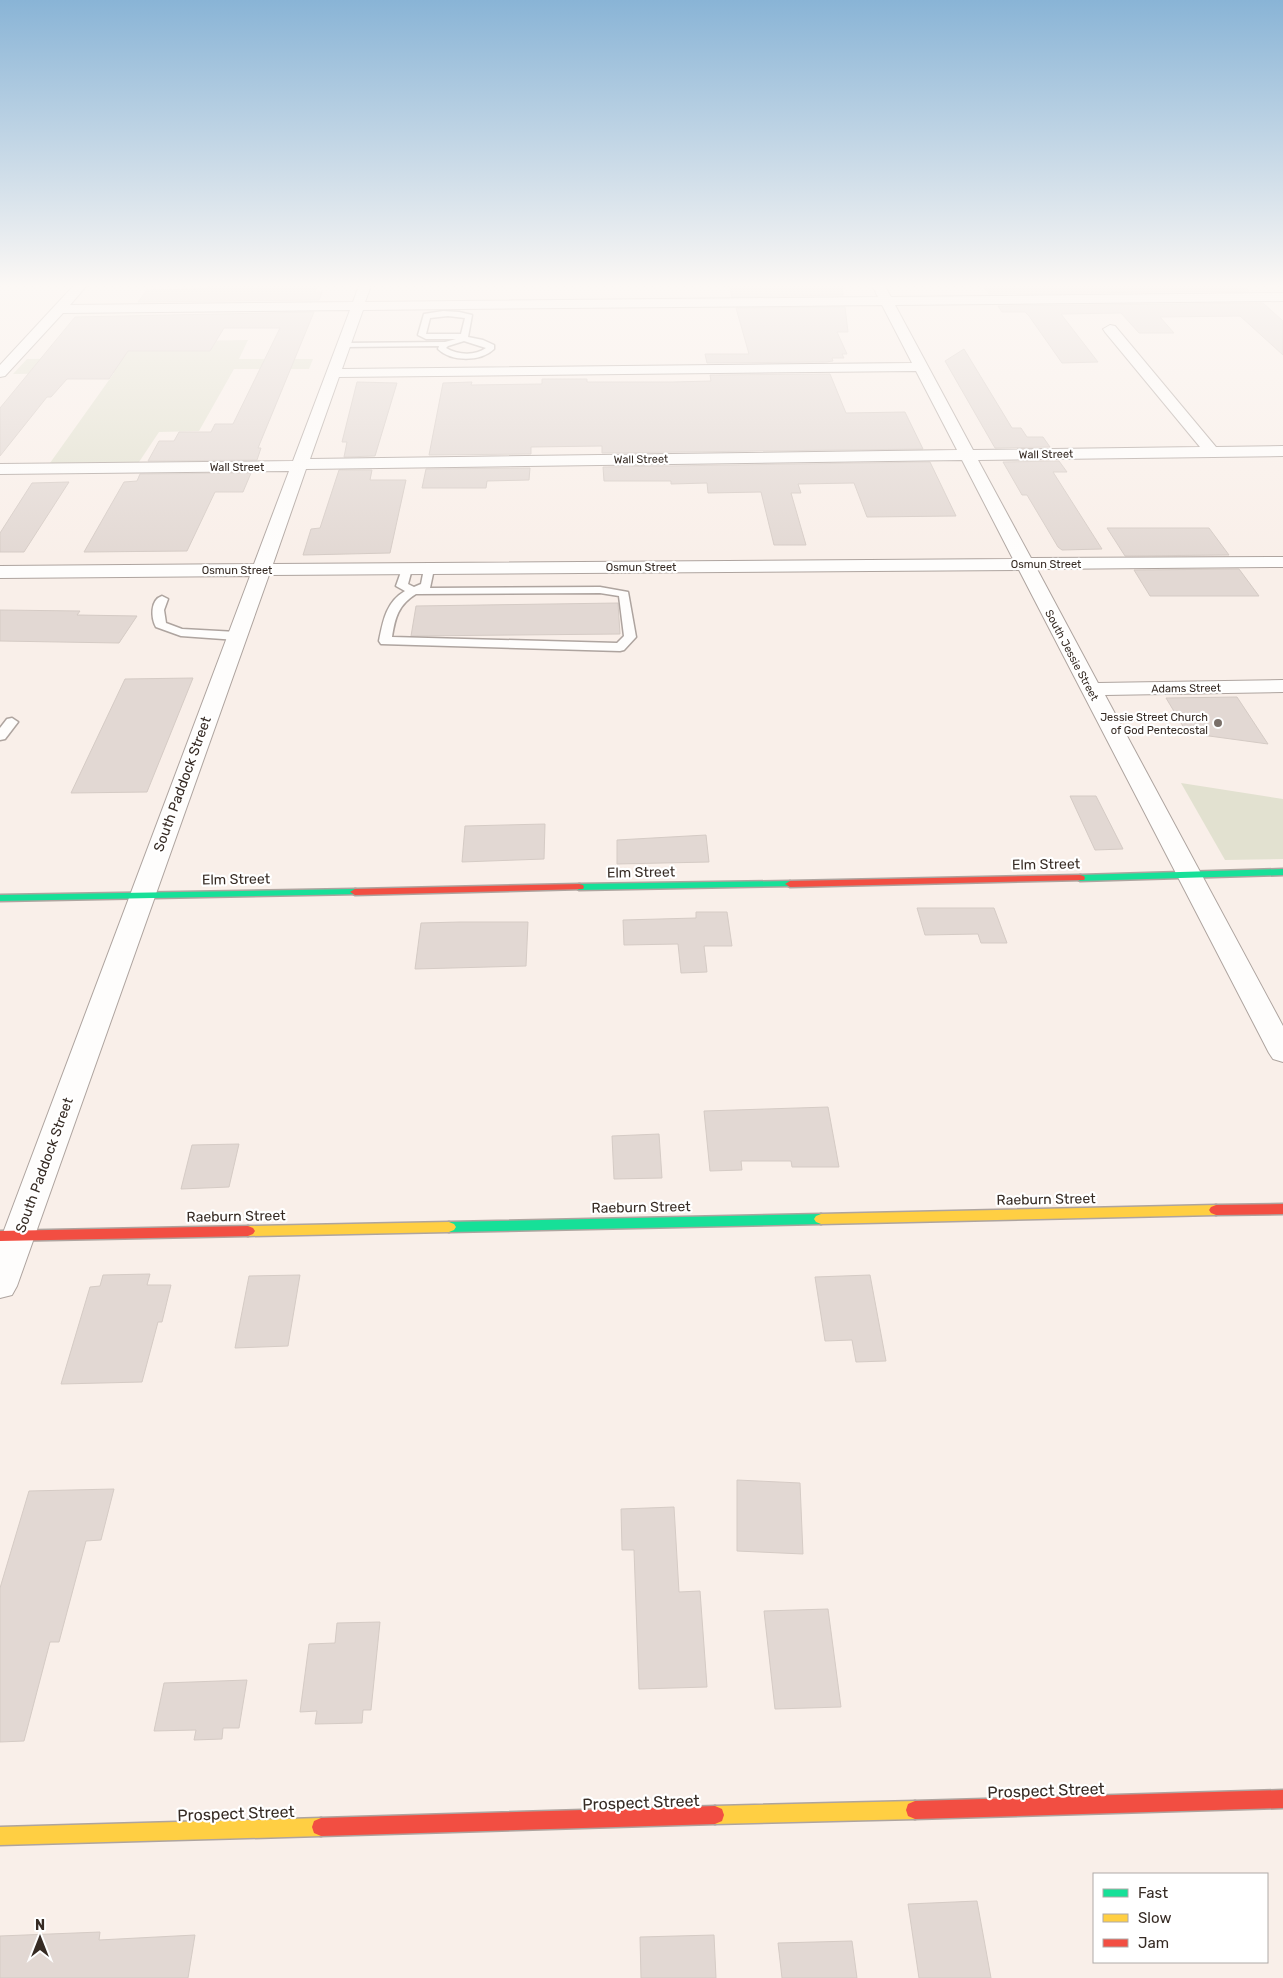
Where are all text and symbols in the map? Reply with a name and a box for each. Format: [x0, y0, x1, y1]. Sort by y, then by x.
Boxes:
street label: Wall Street [1019, 448, 1074, 461]
street label: Wall Street [614, 453, 669, 466]
street label: Wall Street [210, 461, 265, 474]
street label: Osmun Street [1011, 558, 1082, 571]
street label: Osmun Street [606, 561, 677, 574]
street label: Osmun Street [202, 564, 273, 577]
street label: South Jessie Street [1042, 608, 1101, 704]
street label: Adams Street [1151, 681, 1222, 696]
place label: Jessie Street Church of God Pentecostal [1100, 711, 1208, 737]
street label: South Paddock Street [150, 714, 215, 854]
marker: Jessie Street Church of God Pentecostal [1212, 717, 1224, 729]
street label: Elm Street [1012, 855, 1081, 874]
street label: Elm Street [607, 863, 676, 882]
street label: Elm Street [202, 870, 271, 889]
street label: South Paddock Street [12, 1095, 77, 1235]
street label: Raeburn Street [996, 1190, 1096, 1209]
street label: Raeburn Street [591, 1198, 691, 1217]
street label: Raeburn Street [186, 1207, 286, 1226]
street label: Prospect Street [987, 1779, 1105, 1802]
street label: Prospect Street [582, 1791, 700, 1814]
street label: Prospect Street [177, 1802, 295, 1825]
legend [1093, 1873, 1268, 1963]
text: Fast [1138, 1884, 1168, 1902]
text: Slow [1138, 1909, 1171, 1927]
north arrow [15, 1913, 65, 1963]
text: N [35, 1917, 45, 1934]
text: Jam [1138, 1934, 1169, 1952]

